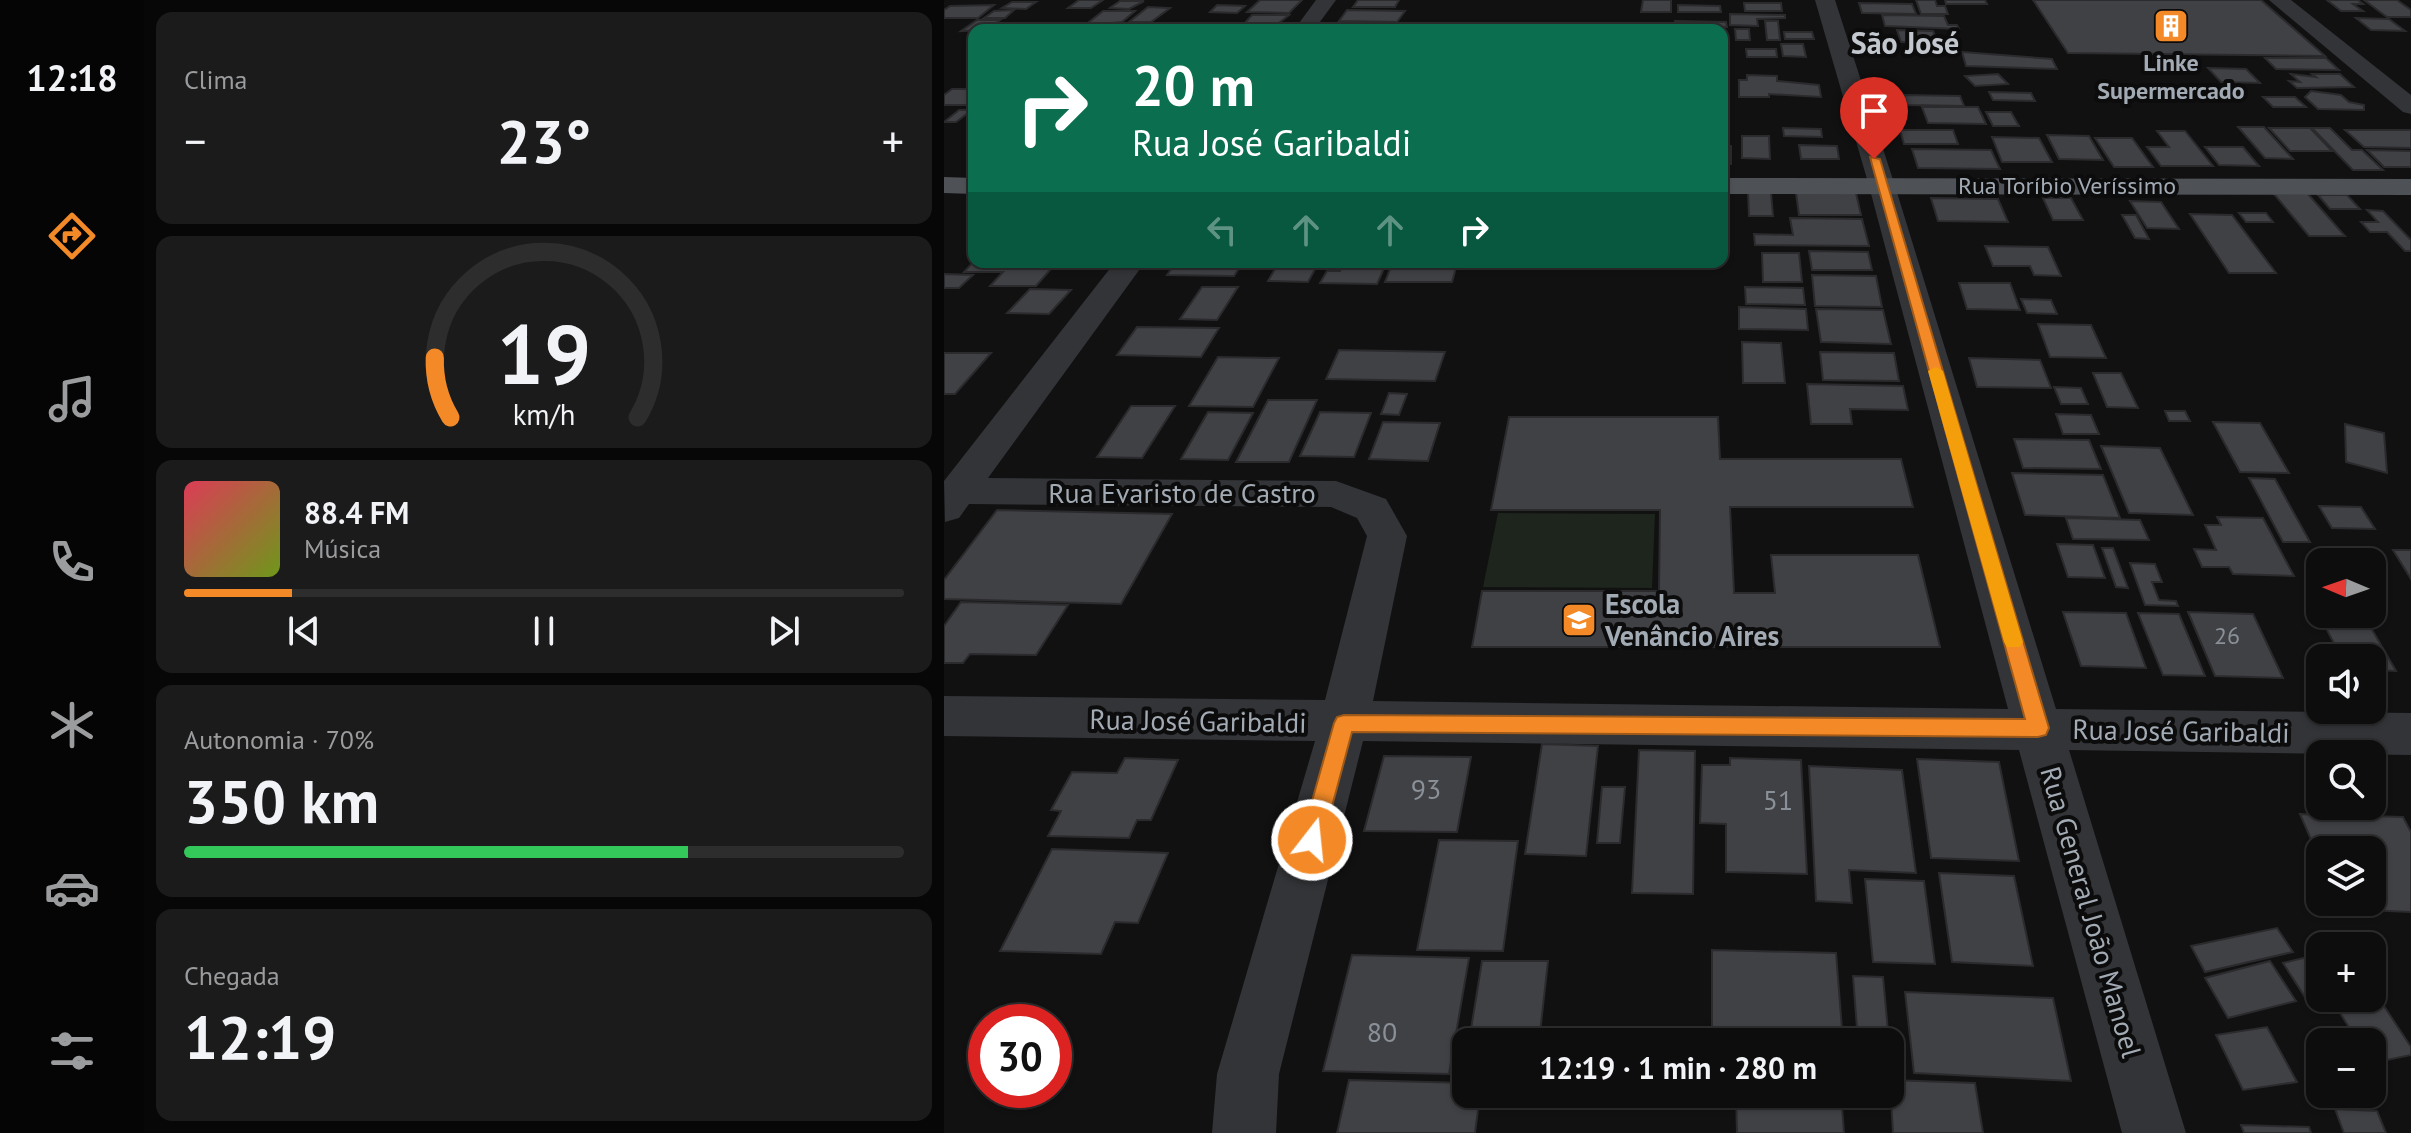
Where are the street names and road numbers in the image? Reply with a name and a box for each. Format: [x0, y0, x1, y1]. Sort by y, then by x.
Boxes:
street label: Rua Toríbio Veríssimo [1958, 170, 2176, 201]
street label: Rua Evaristo de Castro [1048, 474, 1316, 511]
street label: Rua José Garibaldi [1089, 700, 1307, 741]
street label: Rua José Garibaldi [2072, 710, 2290, 751]
street label: Rua General João Manoel [2032, 762, 2151, 1062]

